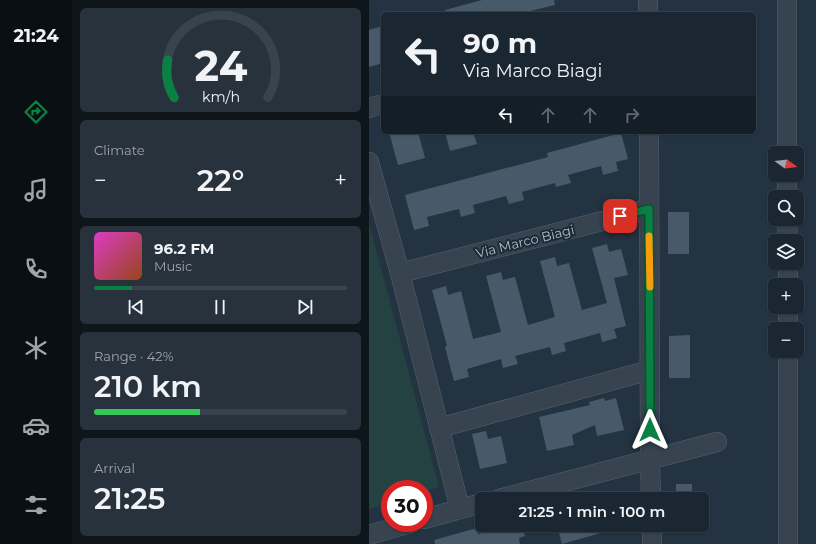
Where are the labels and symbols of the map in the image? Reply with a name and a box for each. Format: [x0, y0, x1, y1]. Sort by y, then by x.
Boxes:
north arrow [768, 146, 804, 182]
pin [603, 199, 637, 233]
street label: Via Marco Biagi [474, 221, 576, 261]
position arrow [629, 409, 671, 451]
speed limit sign: 30 [381, 480, 433, 532]

